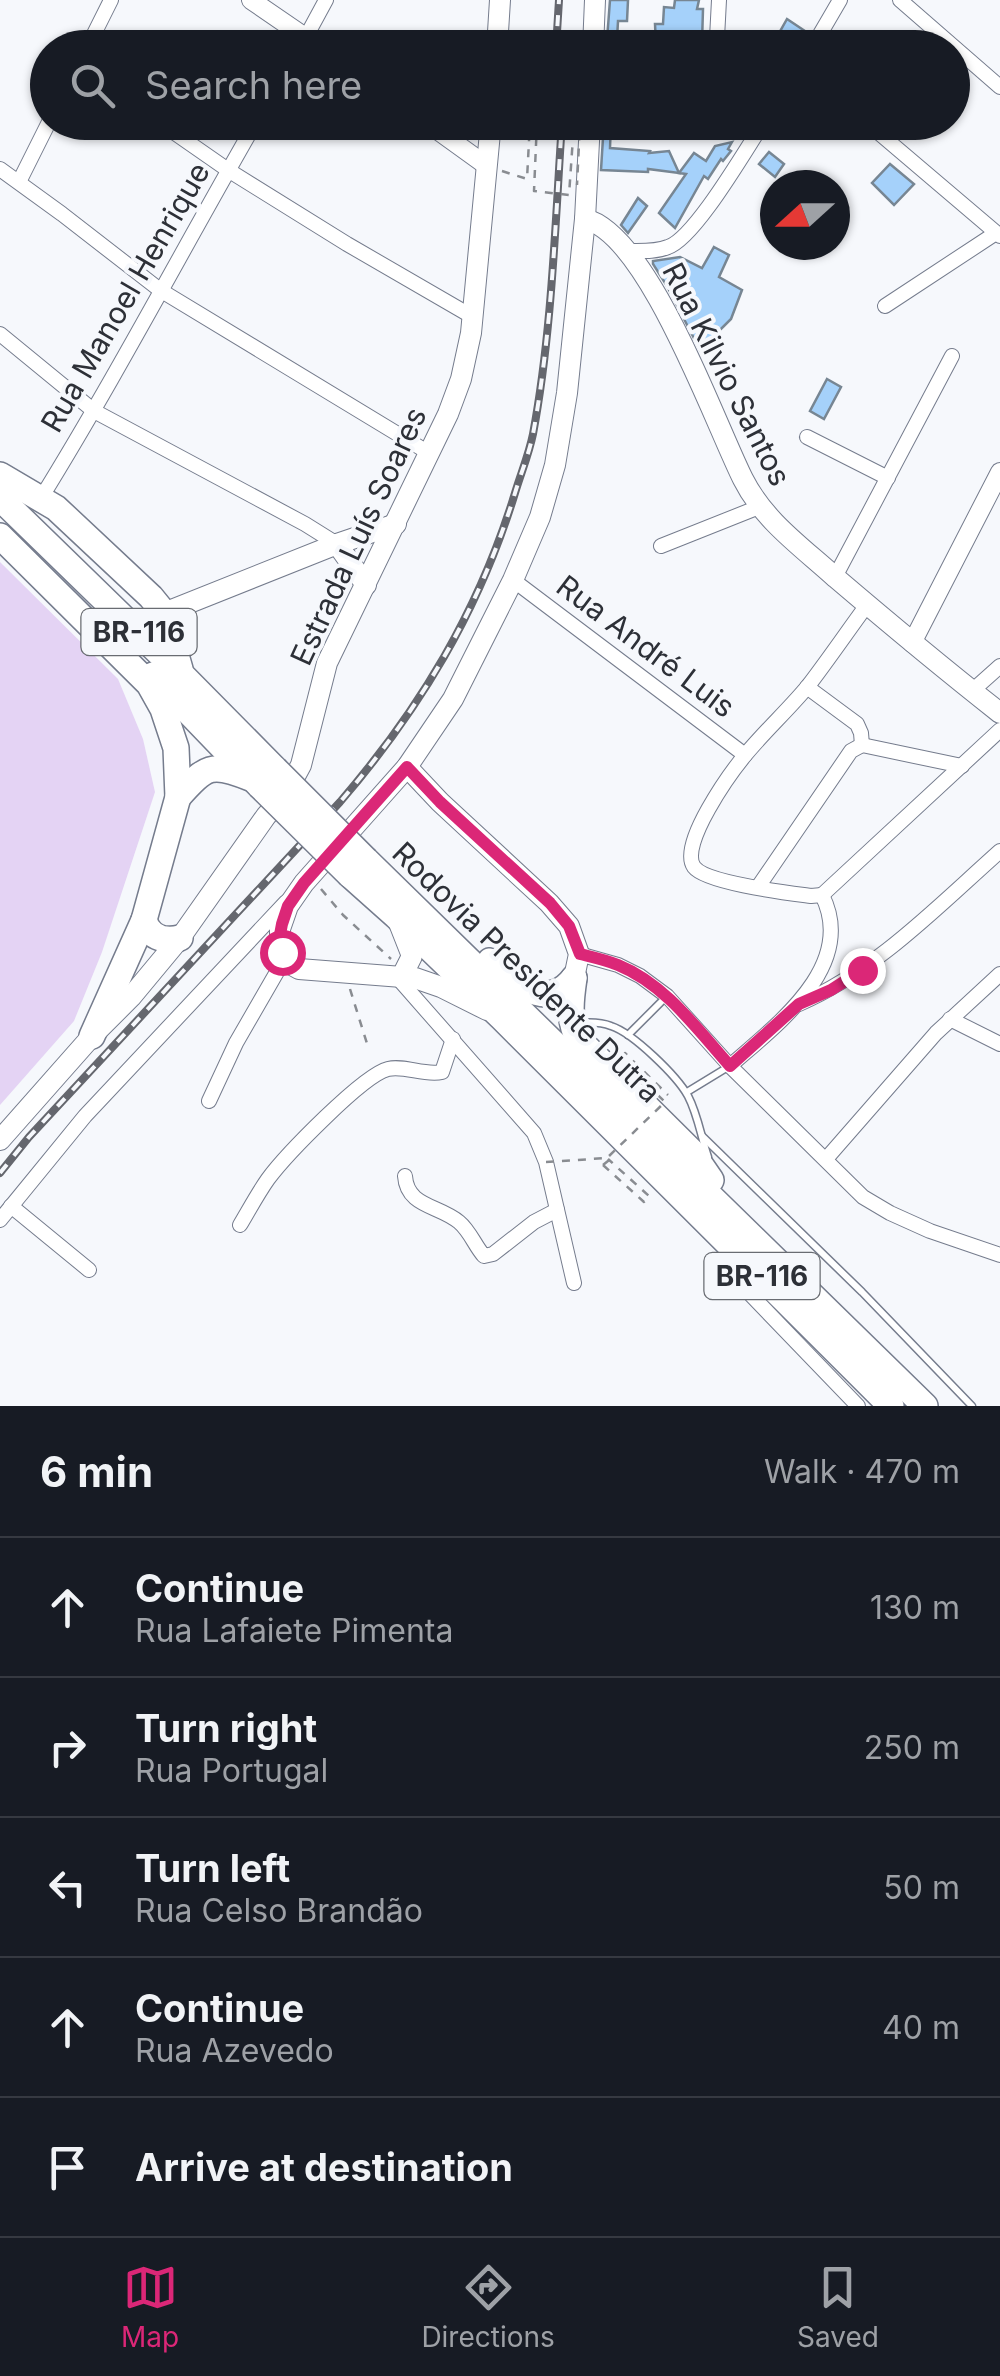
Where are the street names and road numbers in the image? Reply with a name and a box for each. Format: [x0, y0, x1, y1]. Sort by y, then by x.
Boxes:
street label: Rua Manoel Henrique [33, 156, 217, 438]
street label: Rua Kilvio Santos [655, 257, 799, 491]
street label: Estrada Luís Soares [282, 401, 434, 671]
street label: Rua André Luis [550, 567, 742, 725]
road number: BR-116 [82, 609, 196, 655]
street label: Rodovia Presidente Dutra [385, 834, 669, 1110]
road number: BR-116 [704, 1253, 820, 1299]

